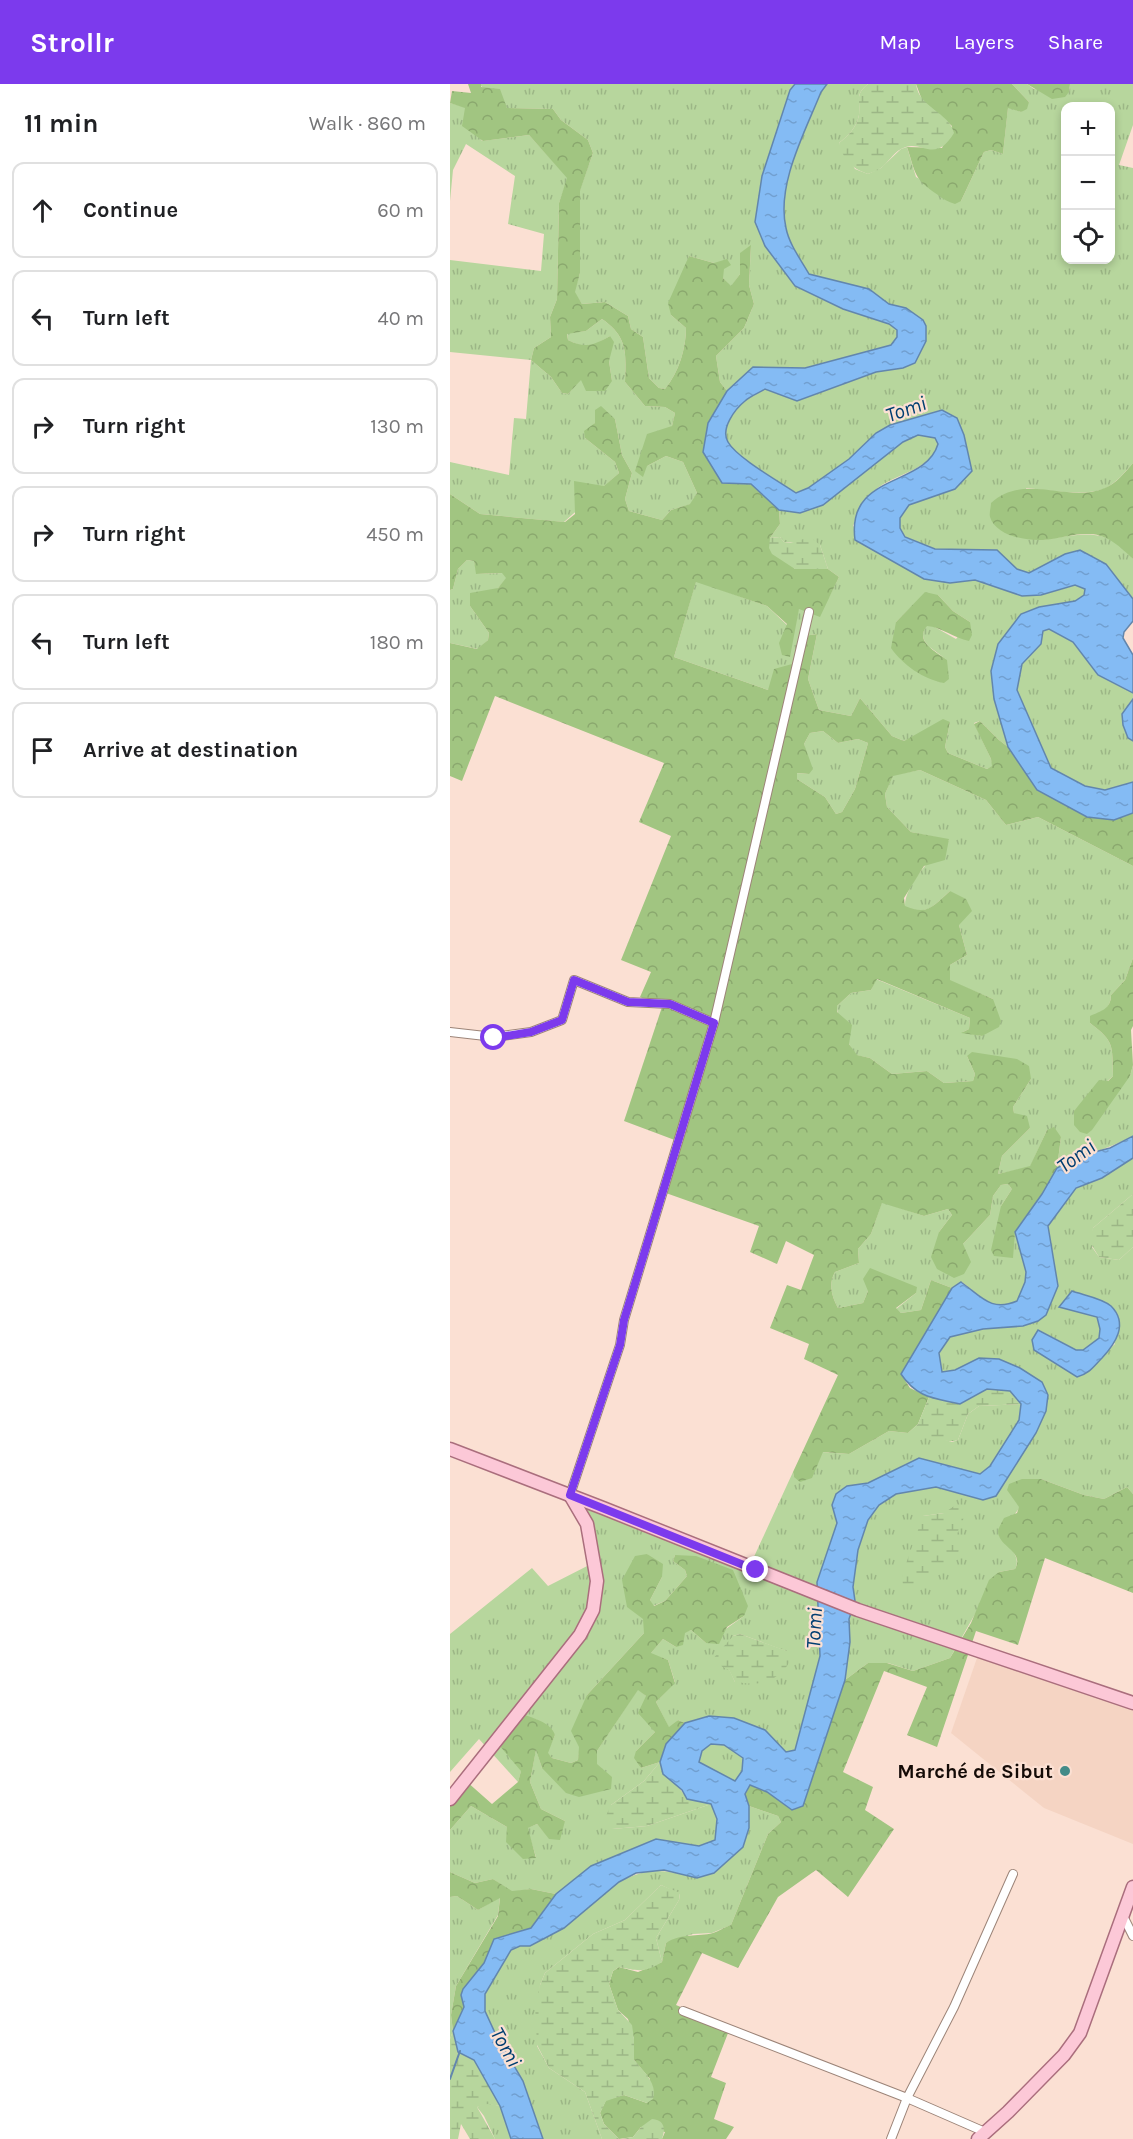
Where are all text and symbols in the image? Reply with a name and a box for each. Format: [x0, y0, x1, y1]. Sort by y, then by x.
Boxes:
text: Strollr [30, 26, 114, 59]
text: Map [879, 30, 921, 54]
text: Layers [954, 30, 1015, 54]
text: Share [1048, 30, 1103, 54]
map controls [1061, 102, 1115, 264]
button: + [1061, 102, 1115, 156]
text: 11 min [24, 108, 99, 139]
text: Walk · 860 m [309, 112, 426, 135]
button: − [1061, 156, 1115, 210]
icon: ahead [26, 194, 59, 227]
text: Continue [83, 197, 178, 223]
text: 60 m [377, 199, 424, 222]
button: locate [1061, 210, 1115, 264]
icon: left [26, 302, 59, 335]
text: Turn left [83, 305, 170, 331]
text: 40 m [378, 307, 424, 330]
water label: Tomi [882, 391, 930, 427]
icon: right [26, 410, 59, 443]
text: Turn right [83, 413, 186, 439]
text: 130 m [370, 415, 424, 438]
icon: right [26, 518, 59, 551]
text: Turn right [83, 521, 186, 547]
text: 450 m [366, 523, 424, 546]
icon: left [26, 626, 59, 659]
text: Turn left [83, 629, 170, 655]
text: 180 m [370, 631, 424, 654]
icon: arrive [26, 734, 59, 767]
text: Arrive at destination [83, 737, 298, 763]
route start [480, 1024, 506, 1050]
water label: Tomi [1052, 1134, 1100, 1178]
route end [742, 1556, 768, 1582]
water label: Tomi [801, 1606, 827, 1649]
place label: Marché de Sibut [897, 1760, 1053, 1783]
marker: Marché de Sibut [1058, 1764, 1072, 1778]
water label: Tomi [485, 2023, 527, 2071]

